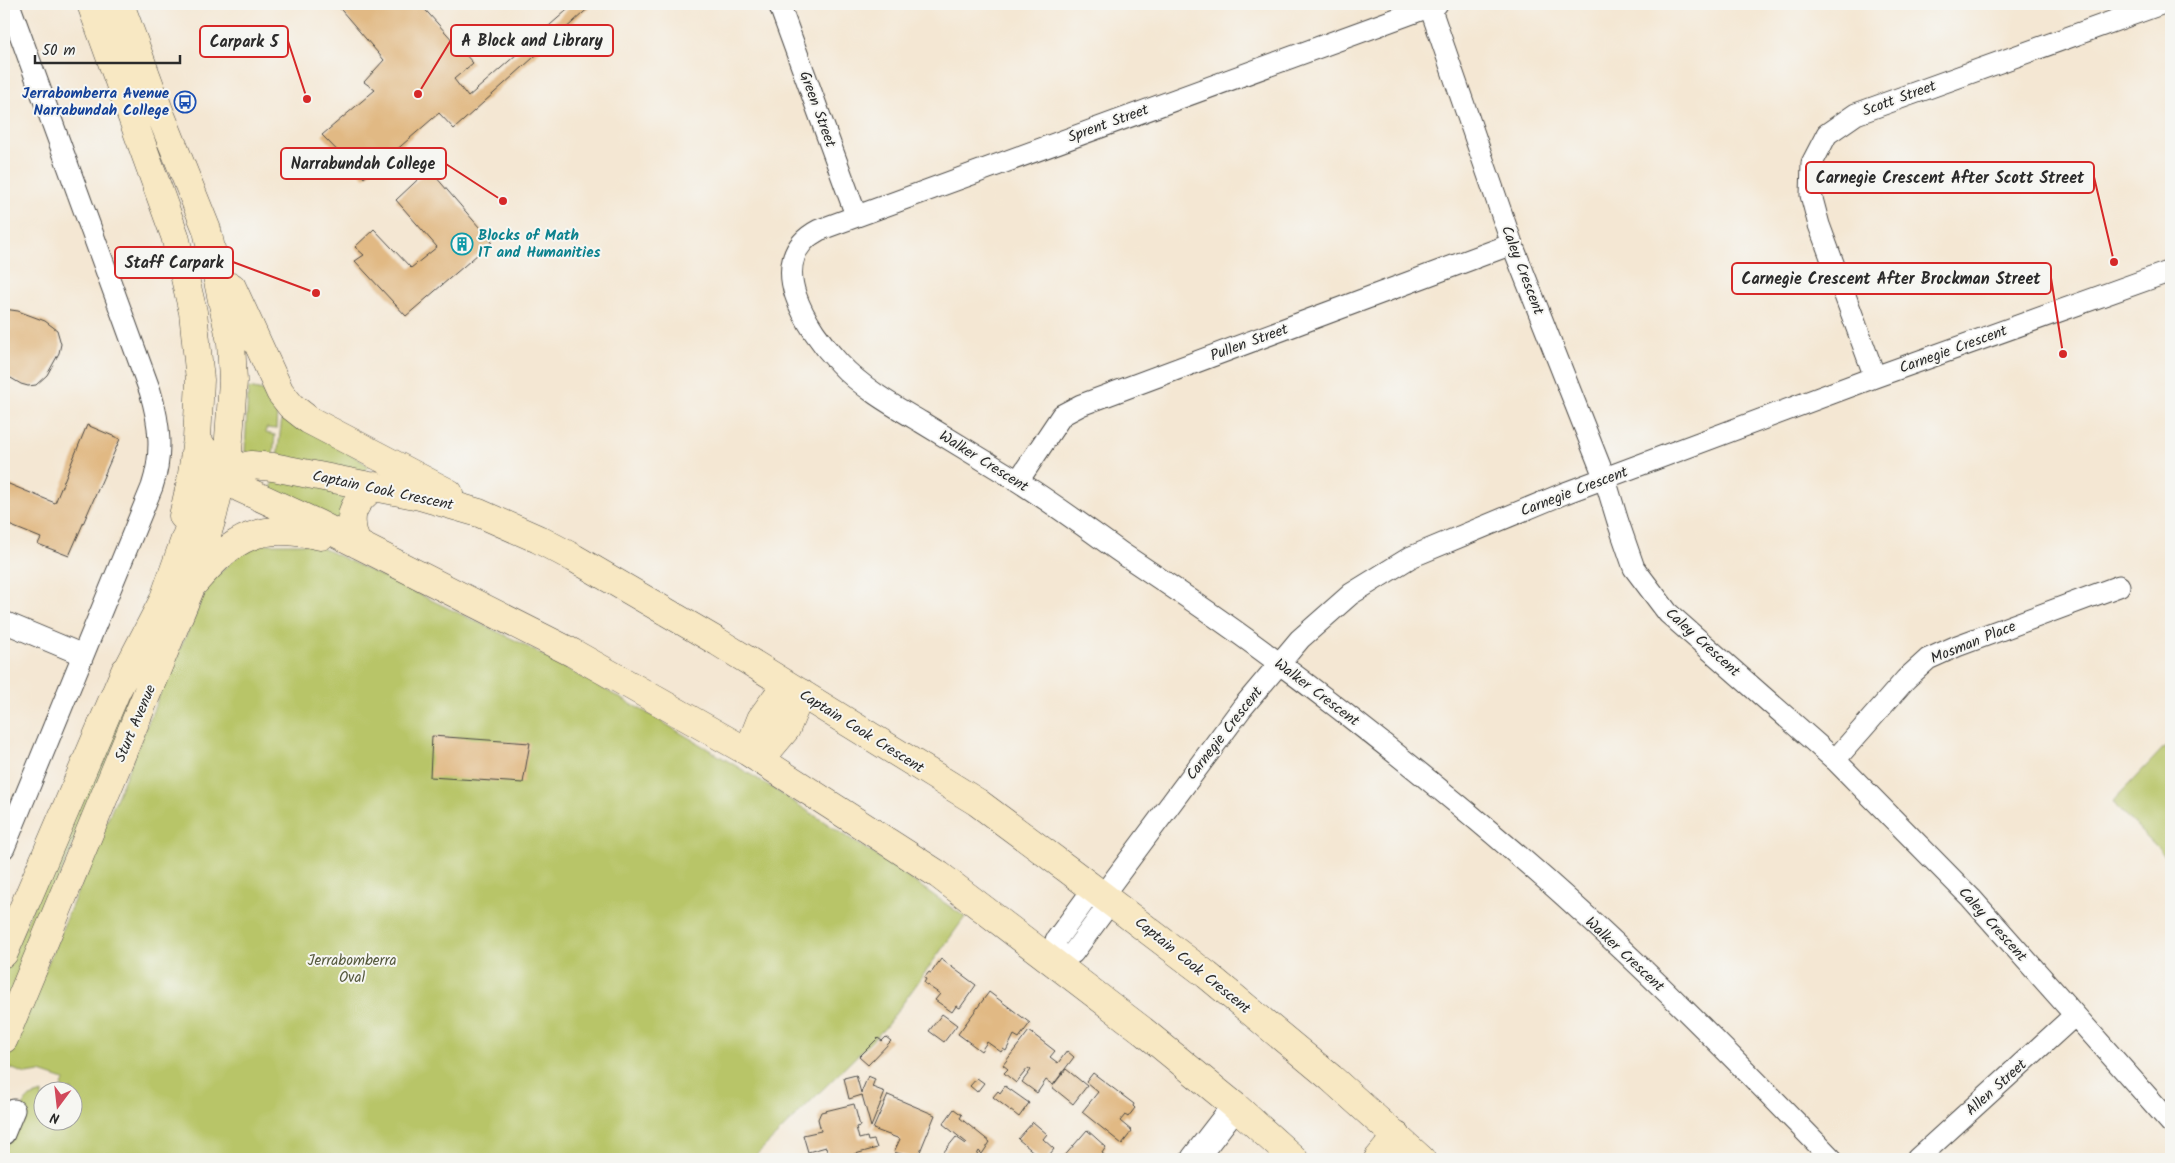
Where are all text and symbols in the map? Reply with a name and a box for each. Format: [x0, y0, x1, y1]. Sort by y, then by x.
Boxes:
callout: A Block and Library [451, 25, 613, 56]
callout: Carpark 5 [200, 26, 288, 57]
text: A Block and Library [461, 29, 603, 54]
text: Carpark 5 [210, 30, 280, 55]
scale bar [35, 32, 180, 64]
text: 50 m [42, 39, 76, 63]
street label: Green Street [792, 68, 842, 151]
street label: Scott Street [1859, 74, 1940, 123]
place label: Jerrabomberra Avenue Narrabundah College [22, 82, 170, 123]
bus stop icon: Jerrabomberra Avenue Narrabundah College [173, 90, 197, 114]
street label: Sprent Street [1064, 98, 1152, 150]
callout: Narrabundah College [281, 148, 446, 179]
text: Narrabundah College [291, 152, 436, 177]
callout: Carnegie Crescent After Scott Street [1806, 162, 2094, 193]
text: Carnegie Crescent After Scott Street [1816, 166, 2085, 191]
street label: Caley Crescent [1494, 222, 1550, 319]
place label: Blocks of Math IT and Humanities [478, 224, 601, 265]
building icon: Blocks of Math IT and Humanities [450, 232, 474, 256]
callout: Staff Carpark [115, 247, 233, 278]
text: Staff Carpark [125, 251, 224, 276]
callout: Carnegie Crescent After Brockman Street [1732, 263, 2051, 294]
text: Carnegie Crescent After Brockman Street [1742, 267, 2041, 292]
street label: Pullen Street [1207, 318, 1292, 368]
street label: Carnegie Crescent [1896, 319, 2011, 381]
street label: Walker Crescent [934, 425, 1033, 499]
street label: Carnegie Crescent [1517, 460, 1632, 523]
street label: Captain Cook Crescent [310, 464, 456, 518]
street label: Caley Crescent [1659, 602, 1745, 683]
street label: Mosman Place [1927, 615, 2020, 671]
street label: Walker Crescent [1269, 653, 1364, 733]
street label: Sturt Avenue [109, 681, 163, 766]
street label: Carnegie Crescent [1180, 681, 1269, 786]
street label: Captain Cook Crescent [794, 684, 929, 780]
street label: Caley Crescent [1952, 882, 2033, 968]
street label: Captain Cook Crescent [1129, 911, 1256, 1020]
street label: Walker Crescent [1579, 911, 1670, 998]
park label: Jerrabomberra Oval [308, 949, 396, 990]
street label: Allen Street [1961, 1054, 2033, 1122]
north arrow [32, 1080, 82, 1130]
text: N [48, 1106, 62, 1129]

